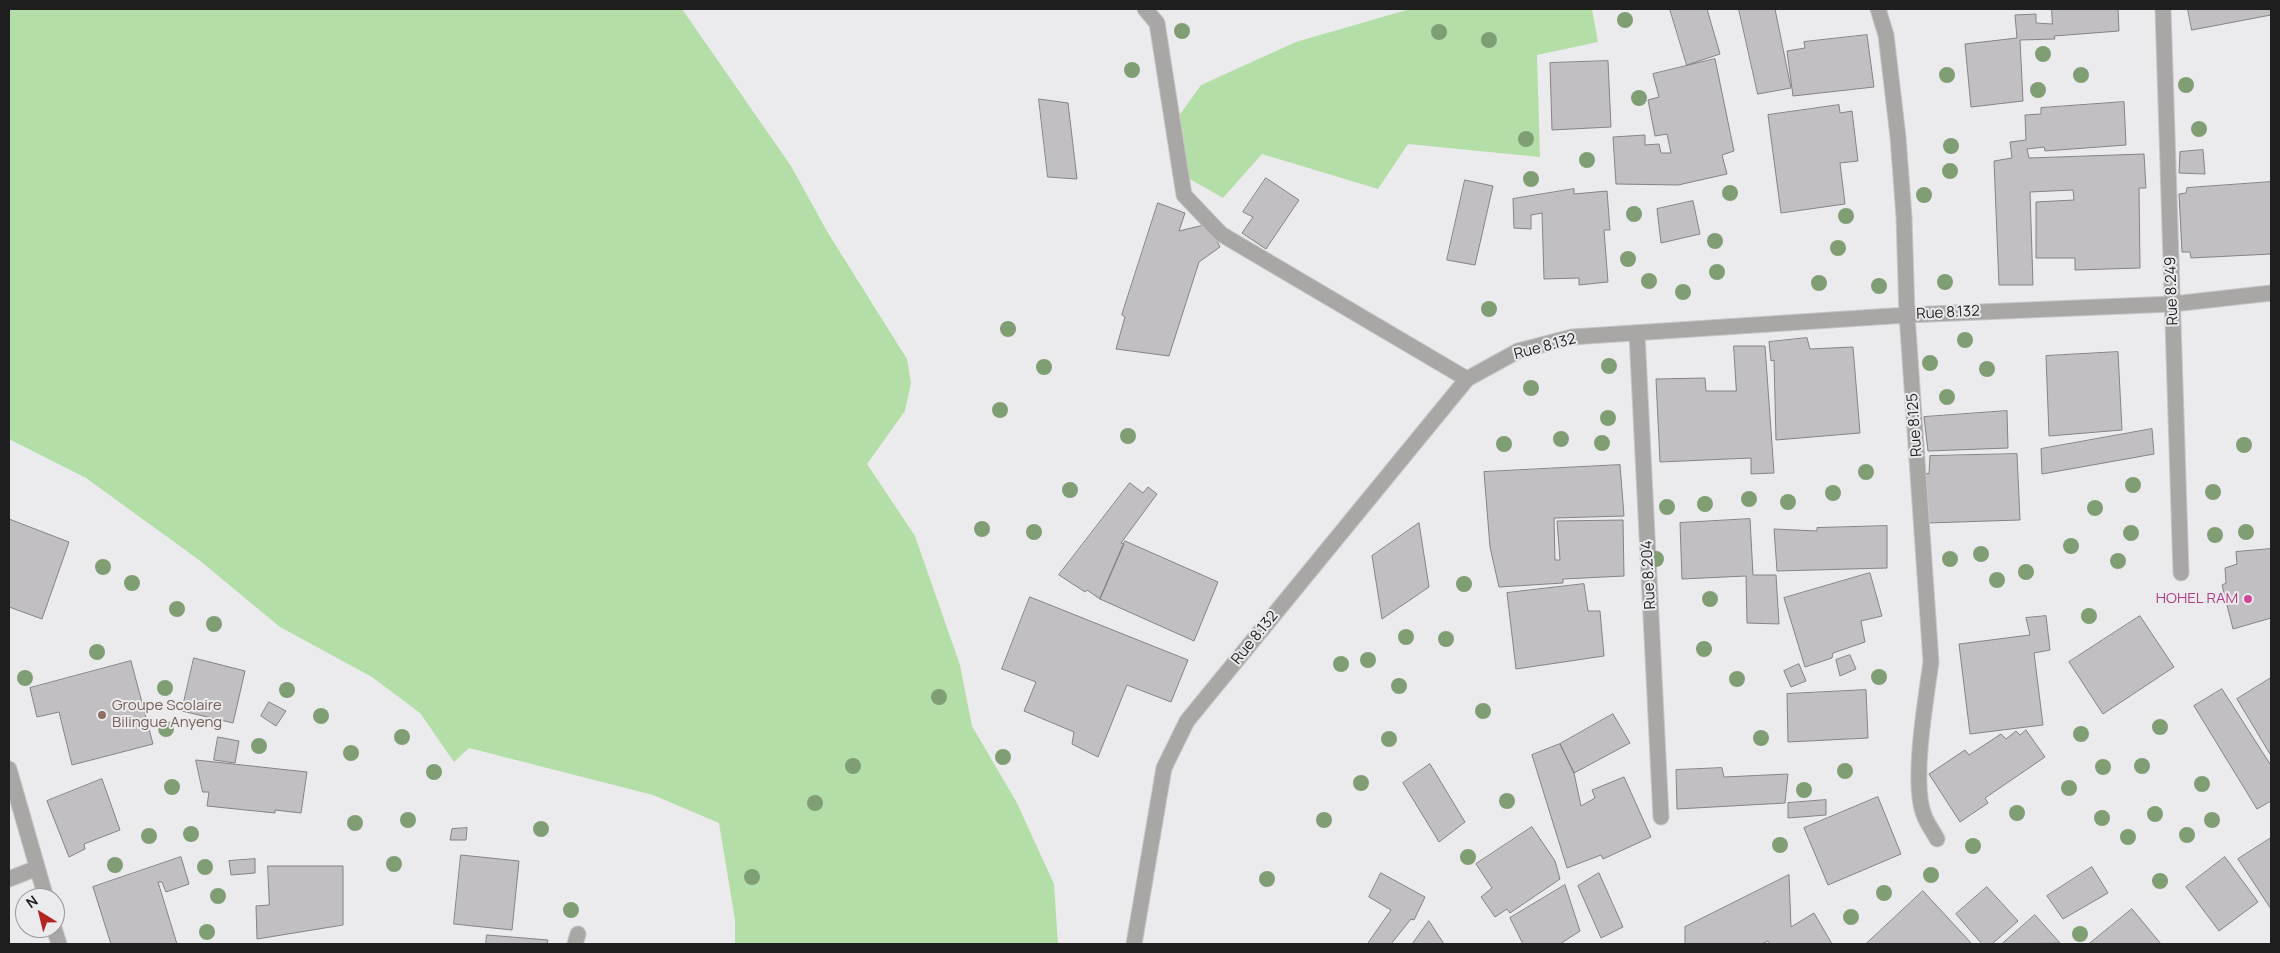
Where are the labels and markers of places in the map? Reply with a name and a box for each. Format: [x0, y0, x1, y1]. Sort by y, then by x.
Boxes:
place label: HOHEL RAM [2156, 590, 2238, 608]
marker: HOHEL RAM [2242, 593, 2254, 605]
place label: Groupe Scolaire Bilingue Anyeng [112, 697, 222, 732]
marker: Groupe Scolaire Bilingue Anyeng [96, 709, 108, 721]

